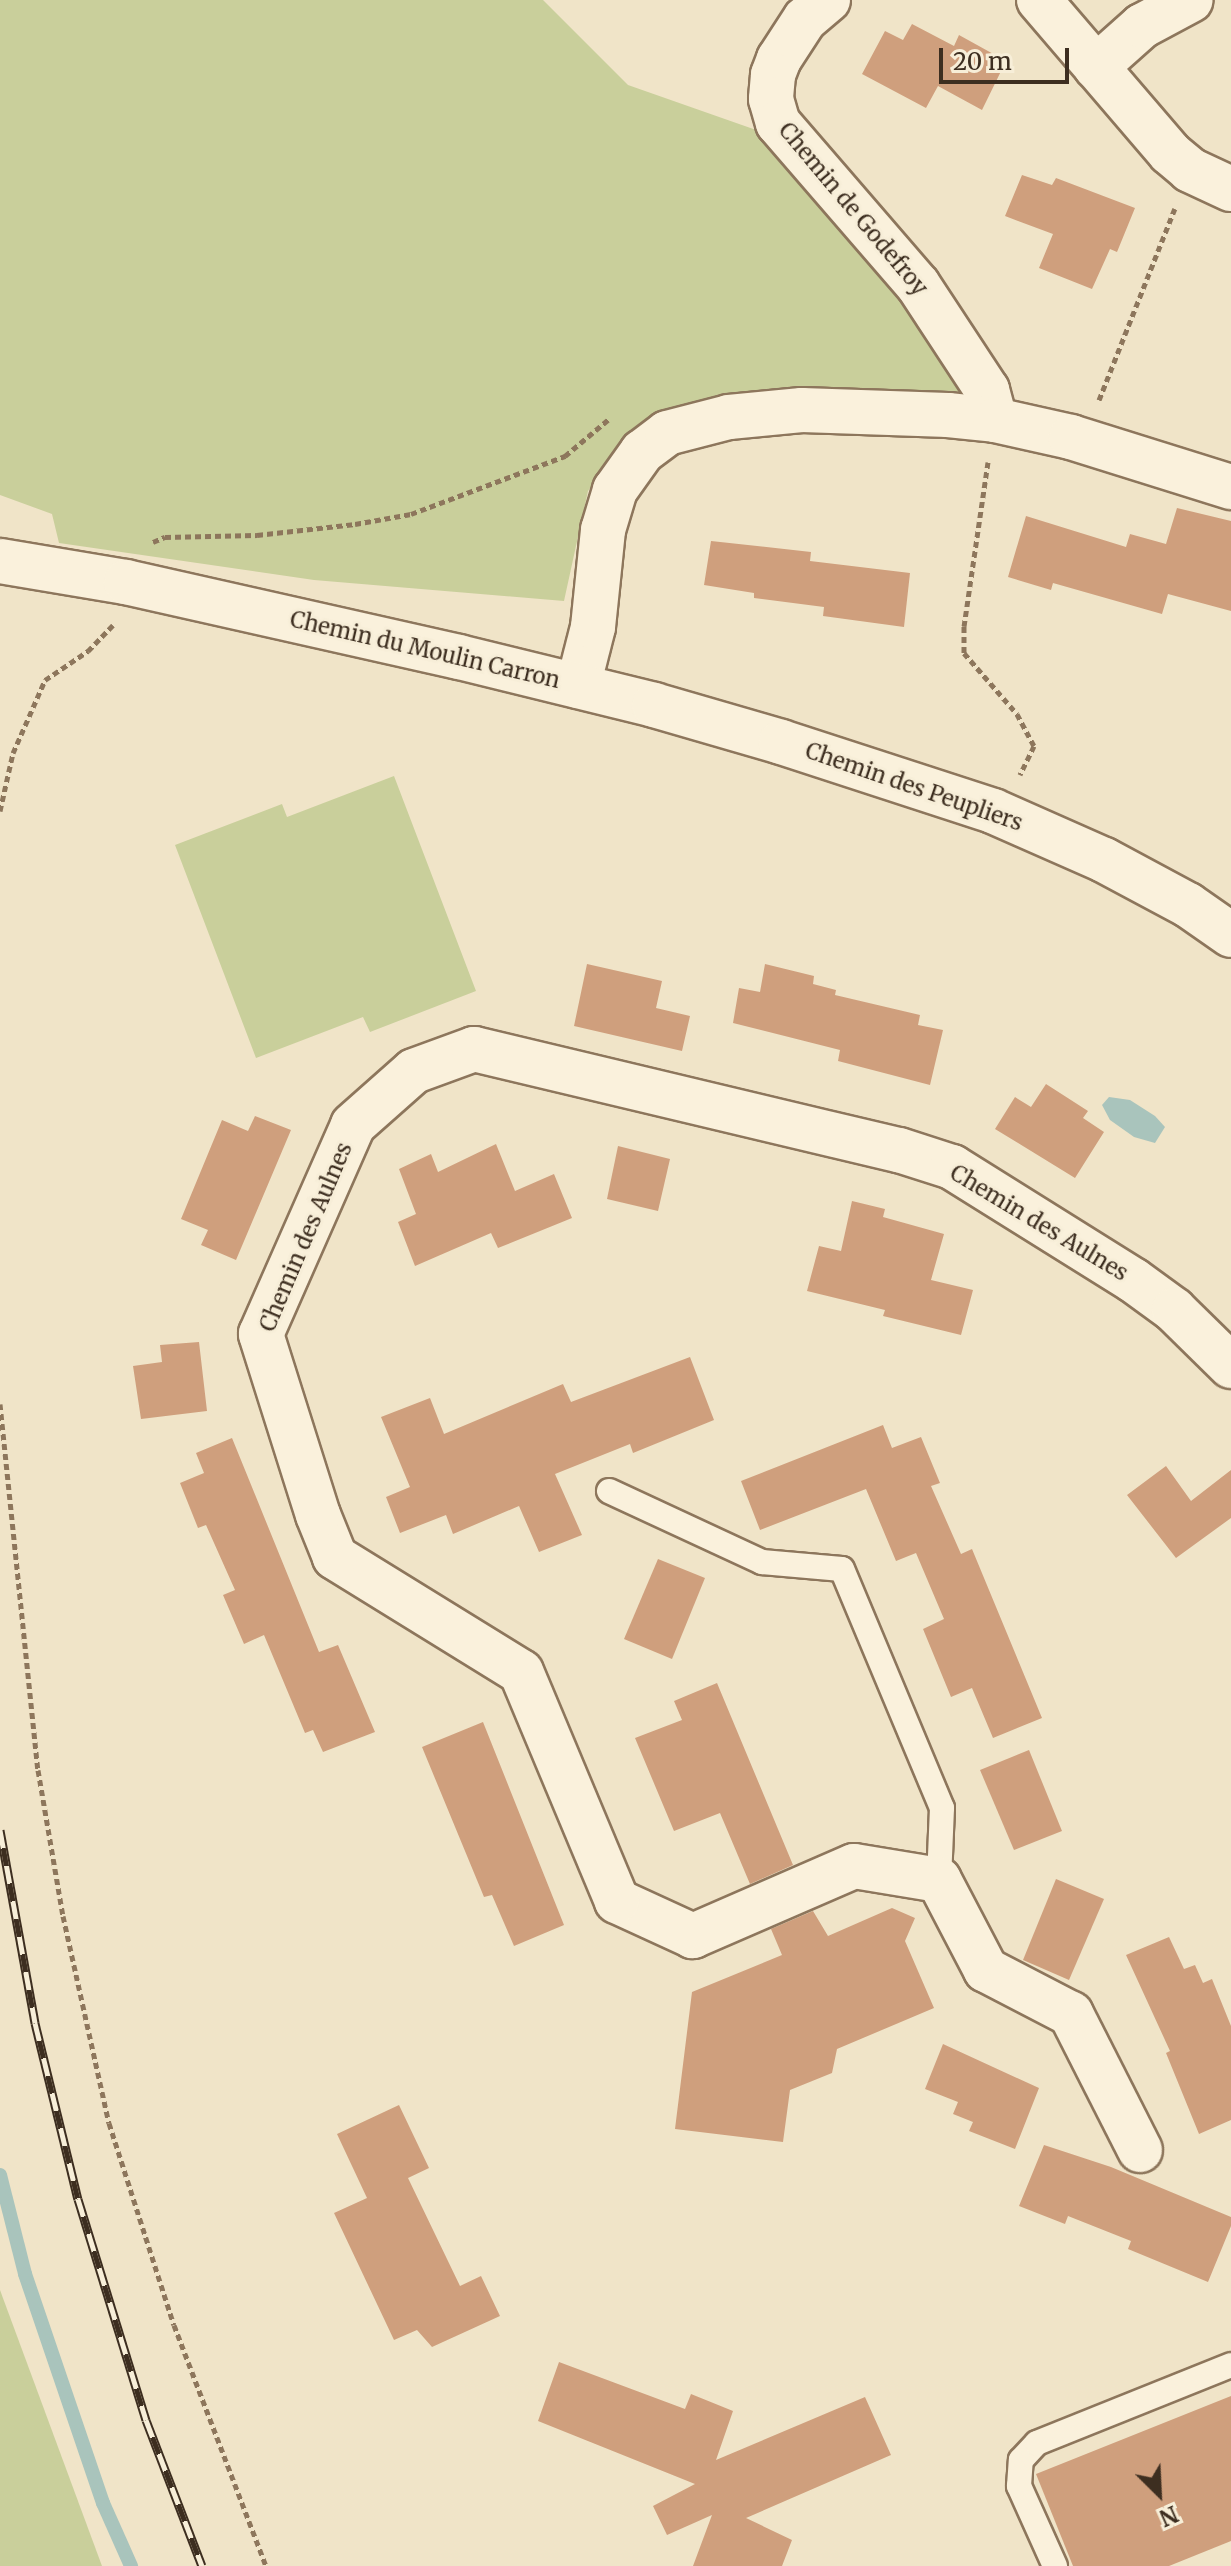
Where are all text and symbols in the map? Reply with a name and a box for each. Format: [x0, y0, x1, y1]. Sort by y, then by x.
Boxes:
scale bar [943, 32, 1073, 82]
text: 20 m [953, 46, 1012, 77]
street label: Chemin de Godefroy [773, 117, 933, 301]
street label: Chemin du Moulin Carron [287, 606, 563, 694]
street label: Chemin des Peupliers [802, 737, 1026, 837]
street label: Chemin des Aulnes [254, 1138, 358, 1336]
street label: Chemin des Aulnes [945, 1159, 1133, 1287]
north arrow [1119, 2454, 1199, 2534]
text: N [1155, 2500, 1182, 2532]

